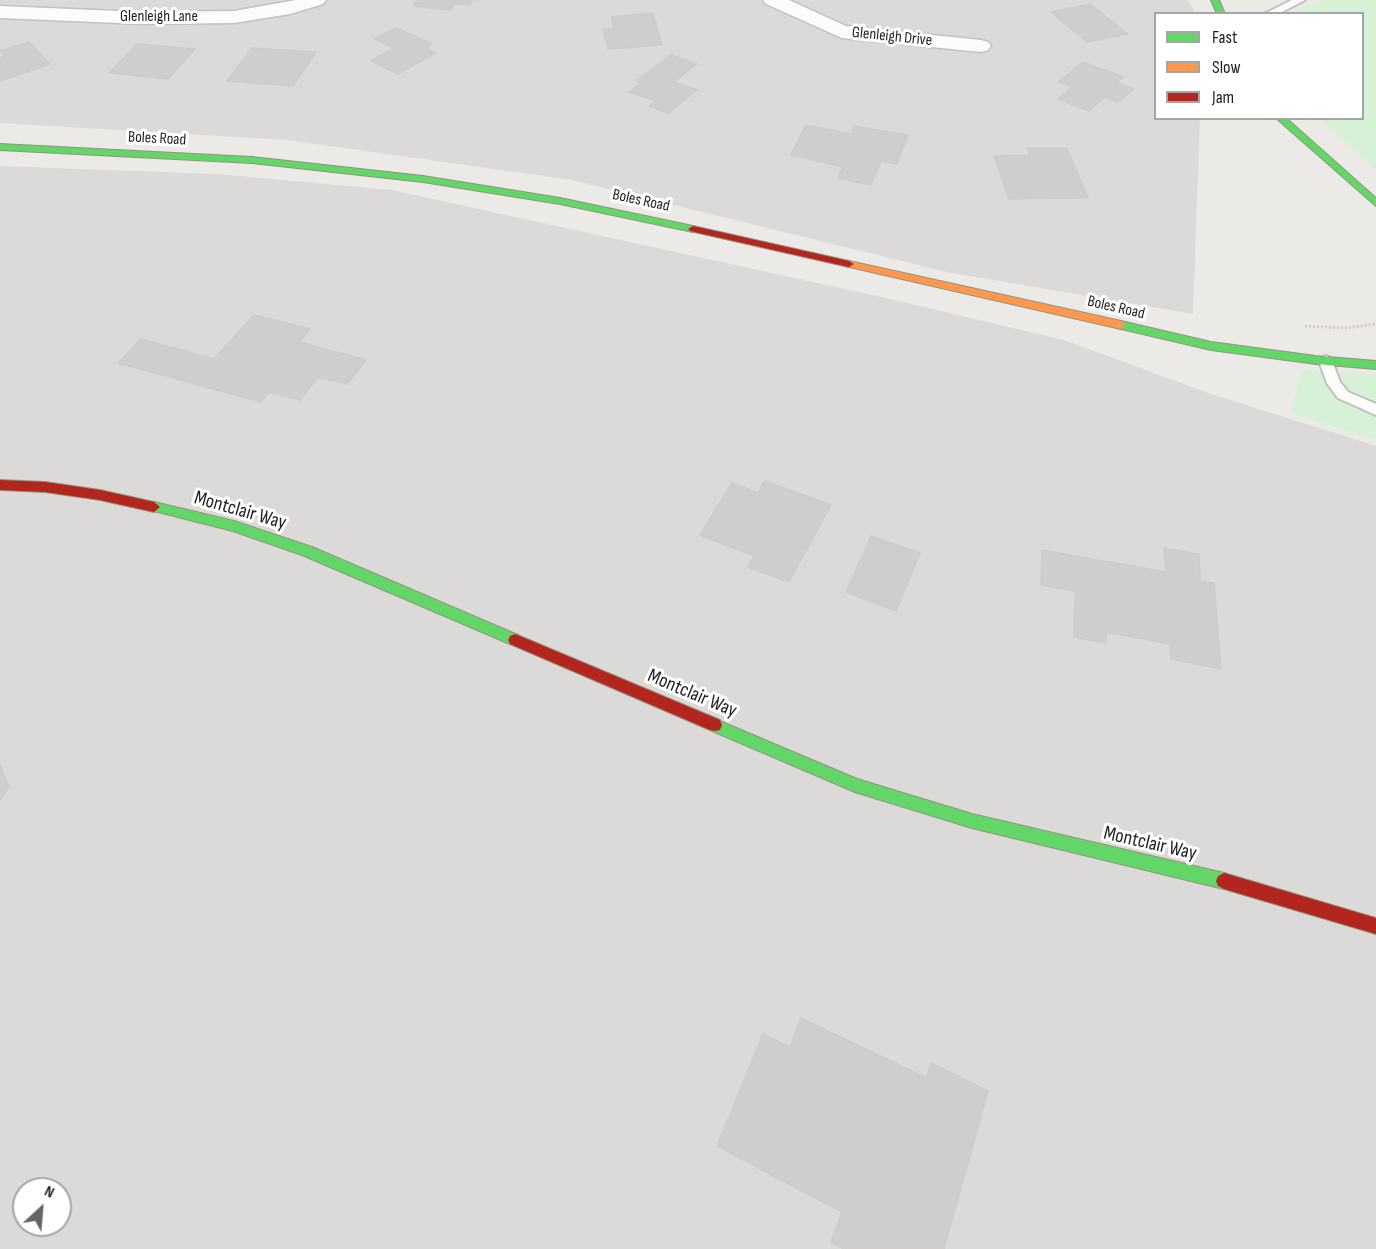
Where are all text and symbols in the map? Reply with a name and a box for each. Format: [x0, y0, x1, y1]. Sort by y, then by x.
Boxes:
street label: Glenleigh Lane [120, 7, 198, 27]
legend [1154, 12, 1364, 120]
street label: Glenleigh Drive [851, 23, 933, 51]
text: Fast [1212, 27, 1237, 48]
text: Slow [1212, 57, 1241, 78]
text: Jam [1212, 87, 1234, 108]
street label: Boles Road [127, 128, 187, 150]
street label: Boles Road [611, 186, 671, 216]
street label: Boles Road [1086, 292, 1146, 324]
street label: Montclair Way [191, 486, 289, 536]
street label: Montclair Way [644, 664, 740, 724]
street label: Montclair Way [1101, 822, 1199, 866]
north arrow [12, 1177, 72, 1237]
text: N [41, 1182, 57, 1203]

